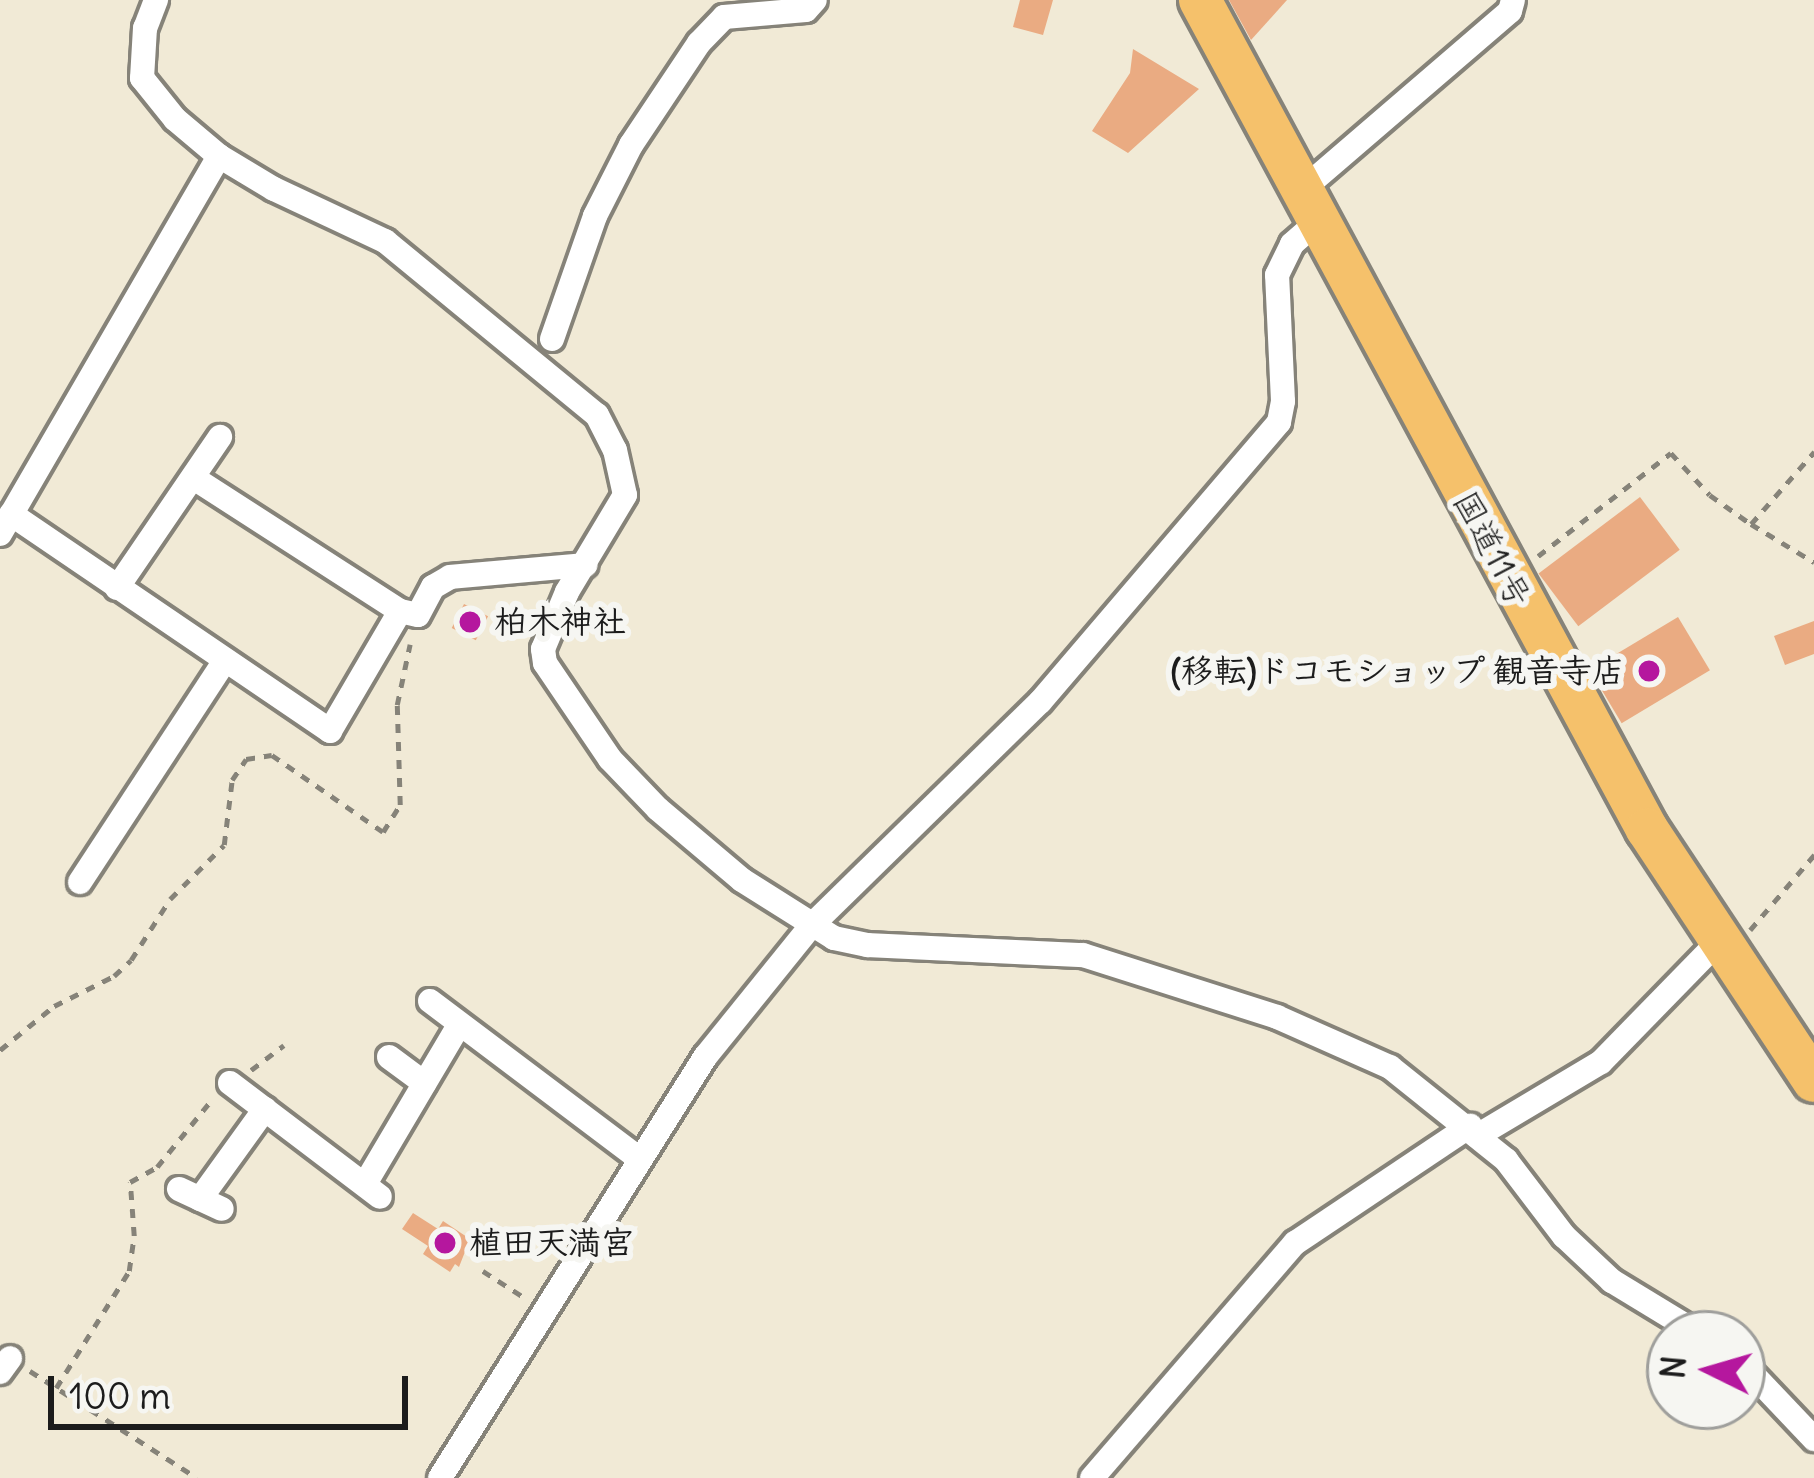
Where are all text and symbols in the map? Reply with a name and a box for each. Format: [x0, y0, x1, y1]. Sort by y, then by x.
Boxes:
street label: 国道11号 [1445, 484, 1539, 614]
place label: 柏木神社 [494, 602, 626, 642]
marker: 柏木神社 [457, 609, 483, 635]
place label: (移転)ドコモショップ 観音寺店 [1168, 651, 1625, 691]
marker: (移転)ドコモショップ 観音寺店 [1636, 658, 1662, 684]
place label: 植田天満宮 [469, 1223, 634, 1263]
marker: 植田天満宮 [432, 1230, 458, 1256]
north arrow [1646, 1310, 1766, 1430]
scale bar [54, 1352, 414, 1426]
text: N [1651, 1354, 1695, 1380]
text: 100 m [69, 1374, 171, 1419]

